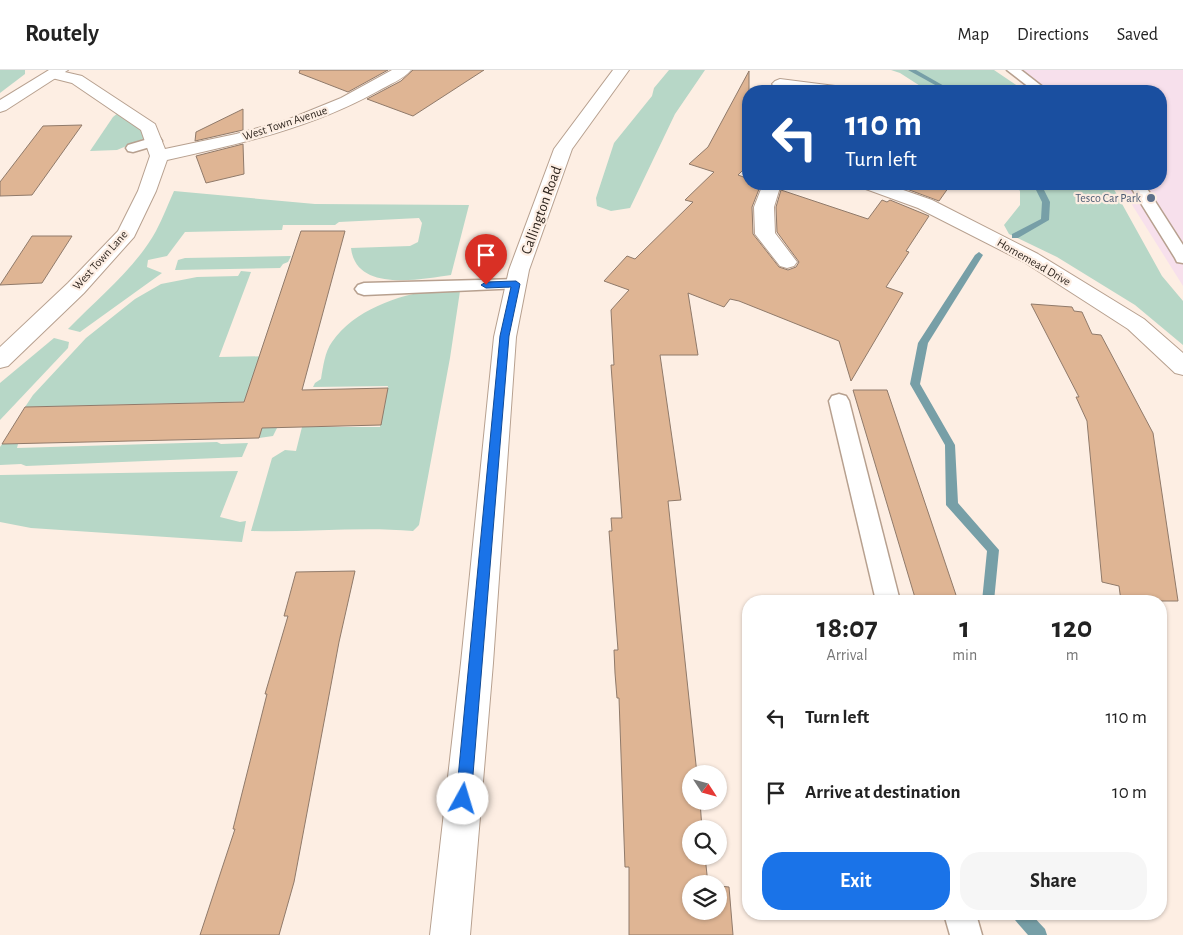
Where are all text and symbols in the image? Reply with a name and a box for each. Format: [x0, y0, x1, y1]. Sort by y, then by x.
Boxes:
text: Routely [25, 22, 99, 46]
text: Map [958, 26, 989, 44]
text: Directions [1017, 26, 1089, 44]
text: Saved [1117, 26, 1158, 44]
street label: West Town Avenue [241, 104, 329, 142]
icon: left [762, 105, 827, 170]
text: 110 m [845, 107, 922, 142]
text: Turn left [845, 148, 917, 170]
street label: Callington Road [519, 164, 564, 256]
place label: Tesco Car Park [1075, 192, 1142, 204]
marker: Tesco Car Park [1145, 192, 1157, 204]
street label: West Town Lane [70, 228, 130, 292]
pin [465, 234, 507, 285]
street label: Homemead Drive [995, 236, 1073, 288]
icon: arrive [472, 241, 500, 269]
text: 18:07 [817, 613, 878, 643]
text: 1 [959, 613, 970, 643]
text: 120 [1052, 613, 1092, 643]
text: Arrival [827, 647, 868, 663]
text: min [952, 647, 977, 663]
text: m [1066, 647, 1079, 663]
icon: left [762, 704, 790, 732]
text: Turn left [805, 708, 869, 727]
text: 110 m [1106, 708, 1147, 727]
north arrow [682, 765, 728, 810]
map controls [682, 765, 727, 920]
position arrow [436, 772, 488, 824]
icon: arrive [762, 779, 790, 807]
text: Arrive at destination [805, 783, 961, 802]
text: 10 m [1112, 783, 1147, 802]
button: search [682, 820, 727, 865]
button: Exit [762, 852, 950, 910]
button: Share [960, 852, 1147, 910]
button: layers [682, 875, 727, 920]

